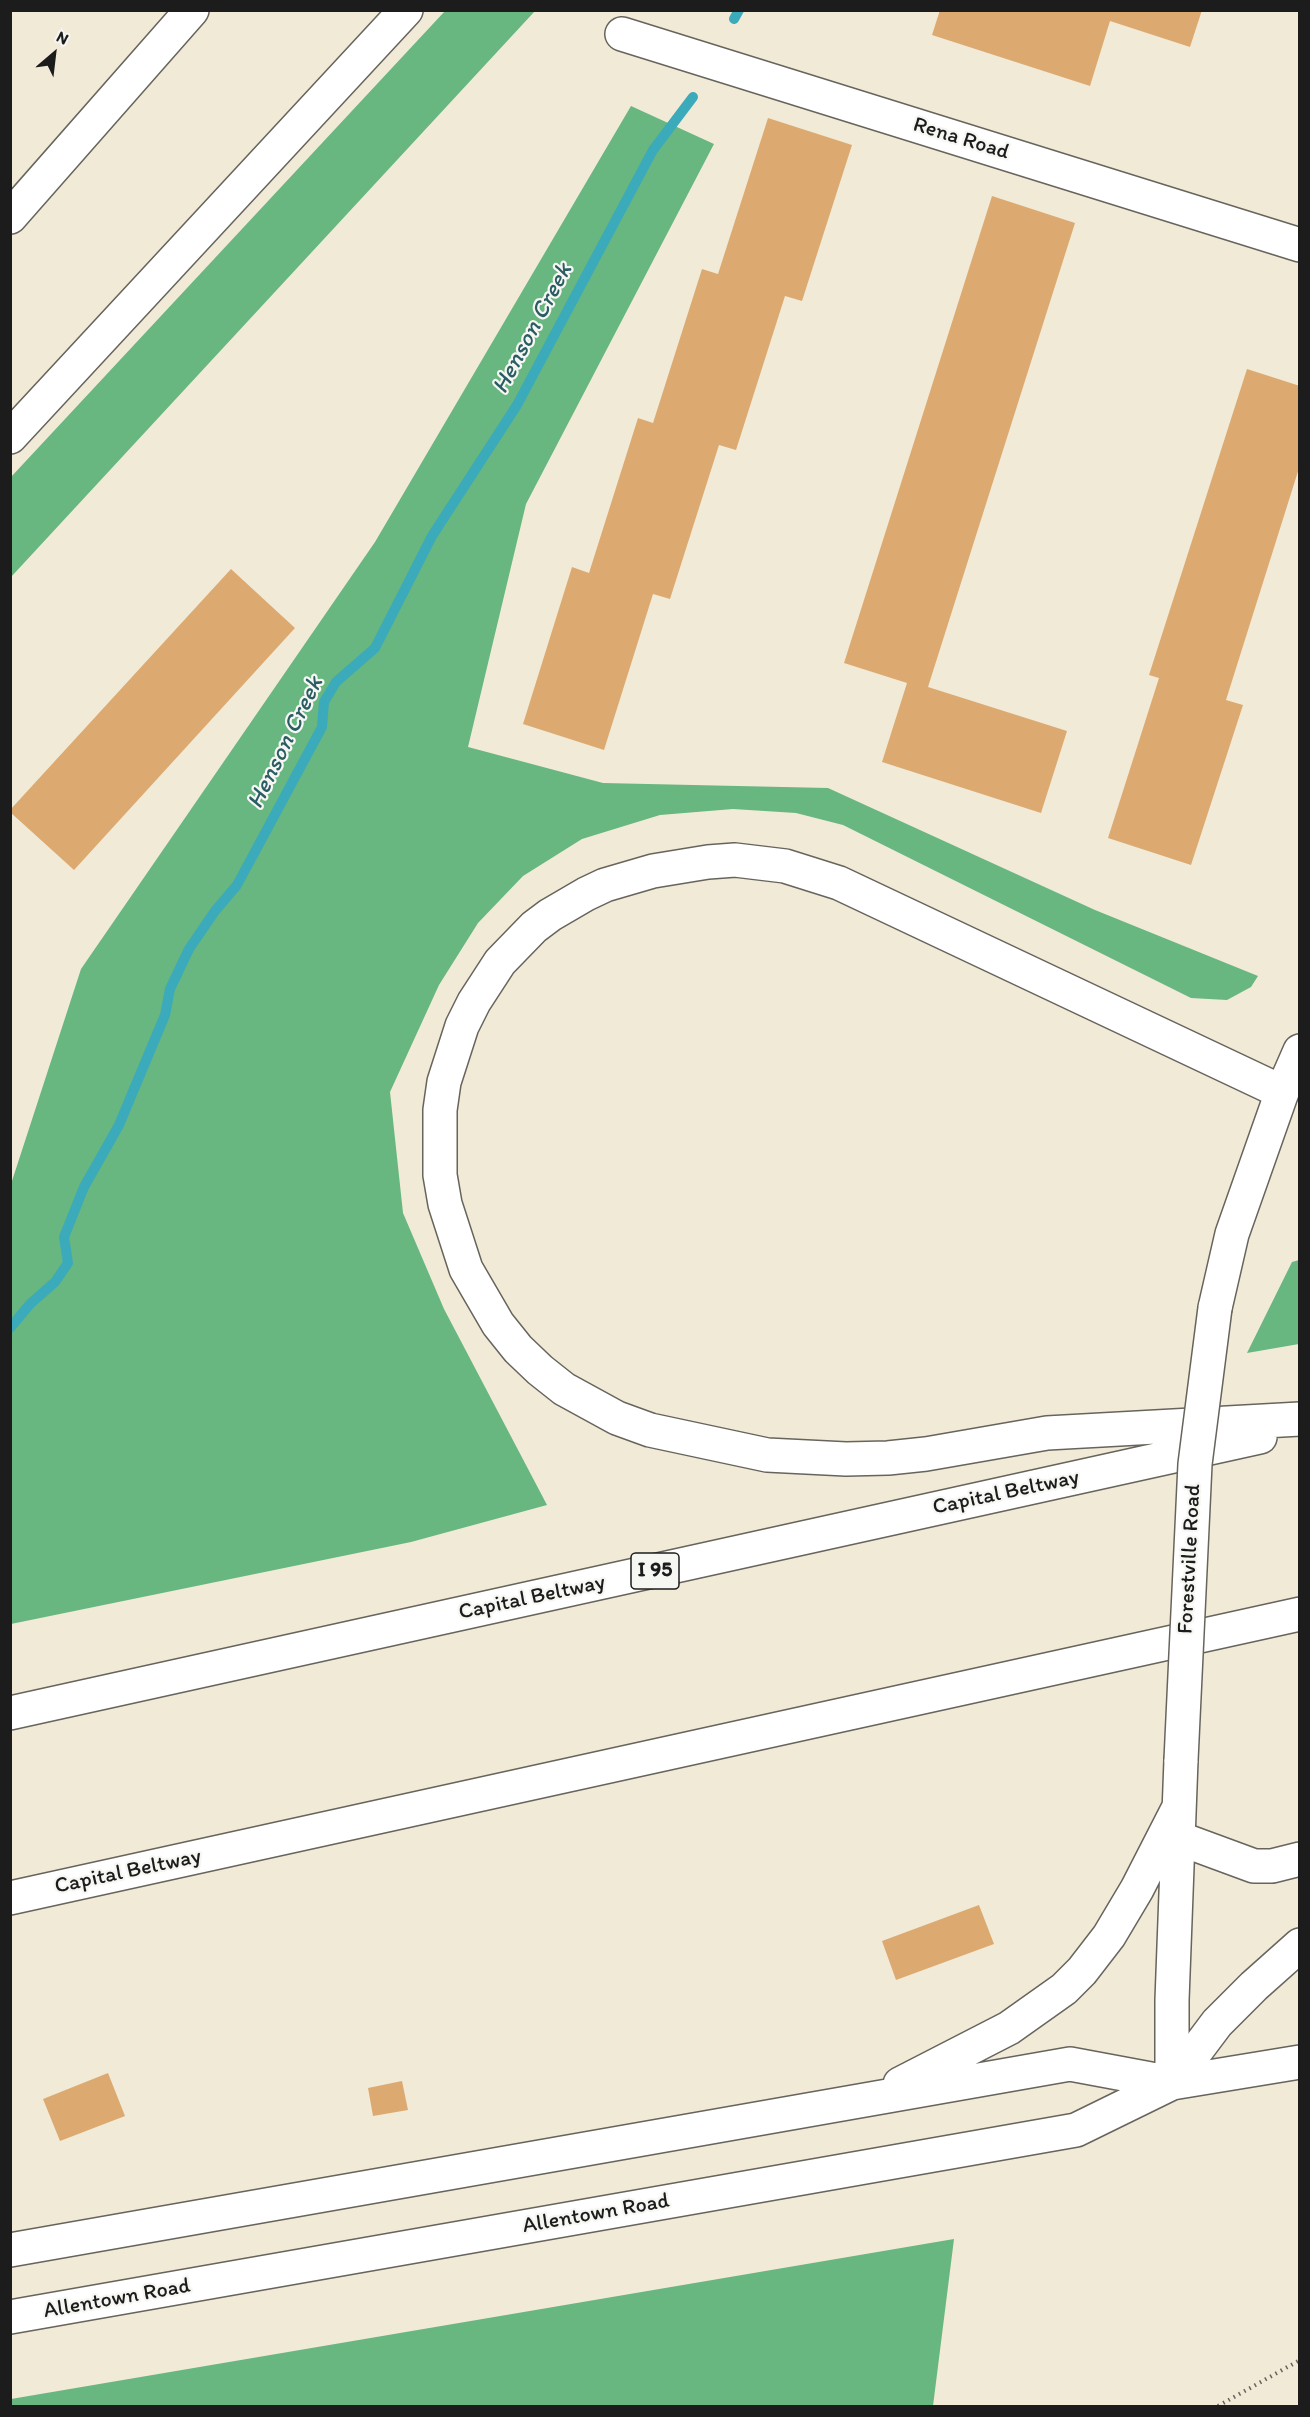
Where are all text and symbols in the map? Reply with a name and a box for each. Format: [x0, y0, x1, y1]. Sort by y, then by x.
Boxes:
north arrow [24, 24, 84, 84]
text: N [53, 27, 72, 49]
street label: Rena Road [910, 112, 1012, 166]
water label: Henson Creek [487, 259, 579, 399]
water label: Henson Creek [242, 672, 330, 814]
street label: Capital Beltway [930, 1465, 1082, 1521]
street label: Forestville Road [1173, 1483, 1207, 1635]
road number: I 95 [631, 1553, 679, 1589]
street label: Capital Beltway [456, 1570, 608, 1626]
street label: Capital Beltway [52, 1844, 204, 1900]
street label: Allentown Road [520, 2188, 672, 2240]
street label: Allentown Road [41, 2273, 193, 2325]

